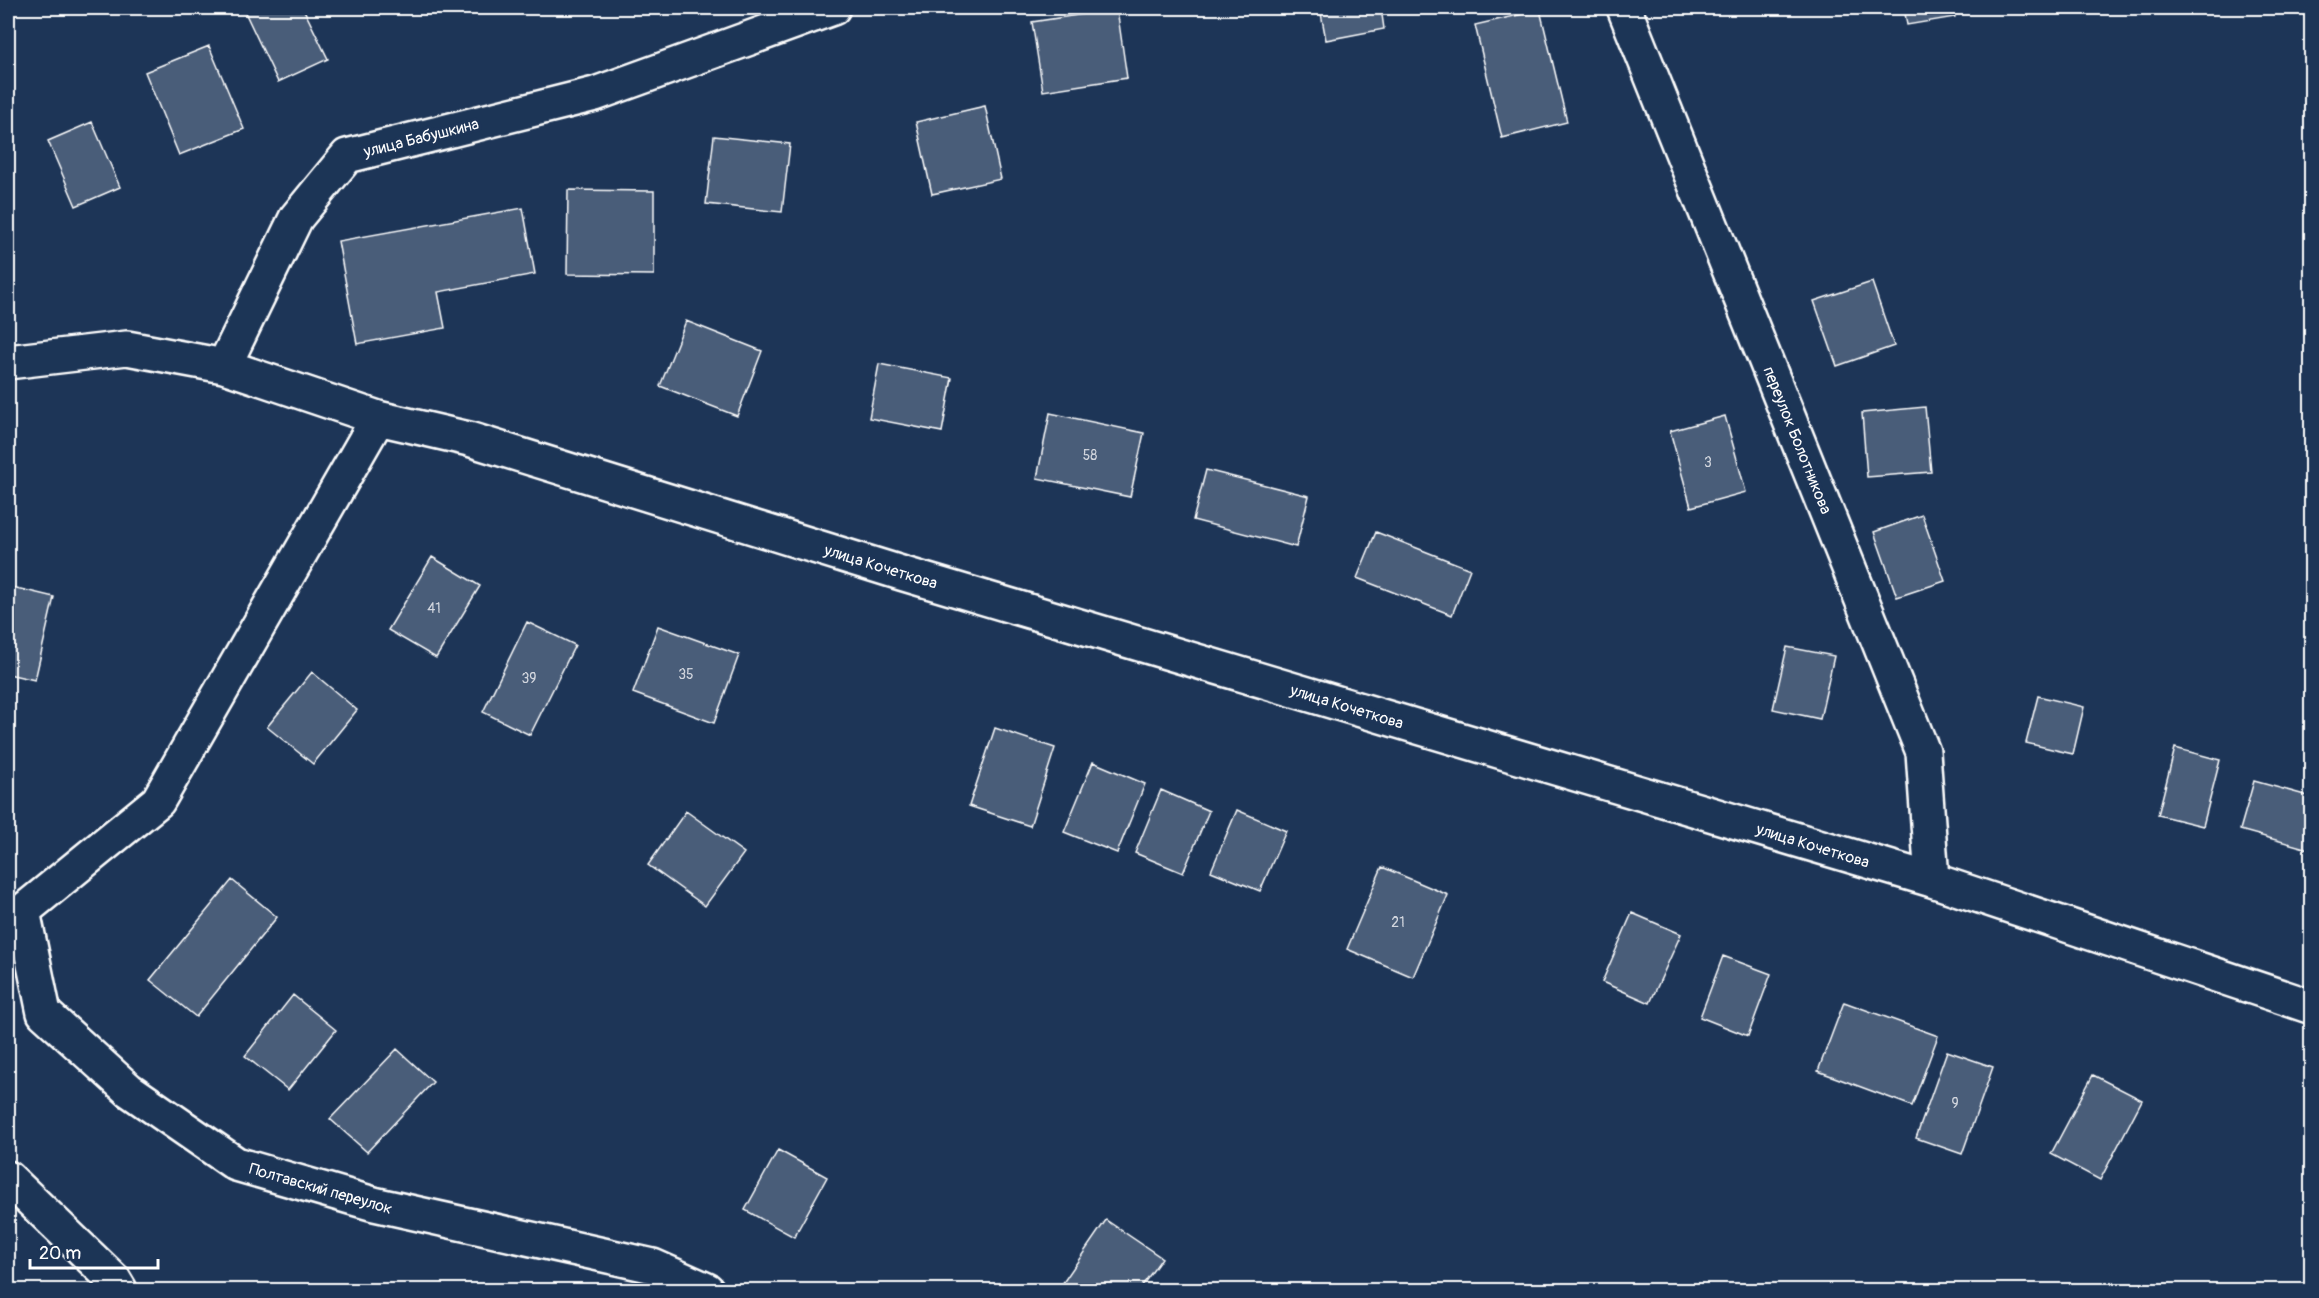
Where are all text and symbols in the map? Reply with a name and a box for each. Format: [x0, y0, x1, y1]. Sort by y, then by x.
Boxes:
street label: улица Бабушкина [361, 114, 481, 162]
street label: переулок Болотникова [1758, 364, 1836, 517]
house number: 58 [1083, 447, 1097, 464]
house number: 3 [1704, 454, 1712, 471]
street label: улица Кочеткова [821, 540, 940, 594]
house number: 41 [427, 600, 441, 617]
house number: 35 [678, 666, 694, 683]
house number: 39 [521, 670, 537, 687]
street label: улица Кочеткова [1287, 680, 1406, 734]
street label: улица Кочеткова [1753, 819, 1872, 873]
house number: 21 [1391, 914, 1405, 931]
house number: 9 [1951, 1095, 1959, 1112]
street label: Полтавский переулок [247, 1159, 395, 1219]
scale bar [30, 1232, 158, 1270]
text: 20 m [39, 1242, 81, 1265]

